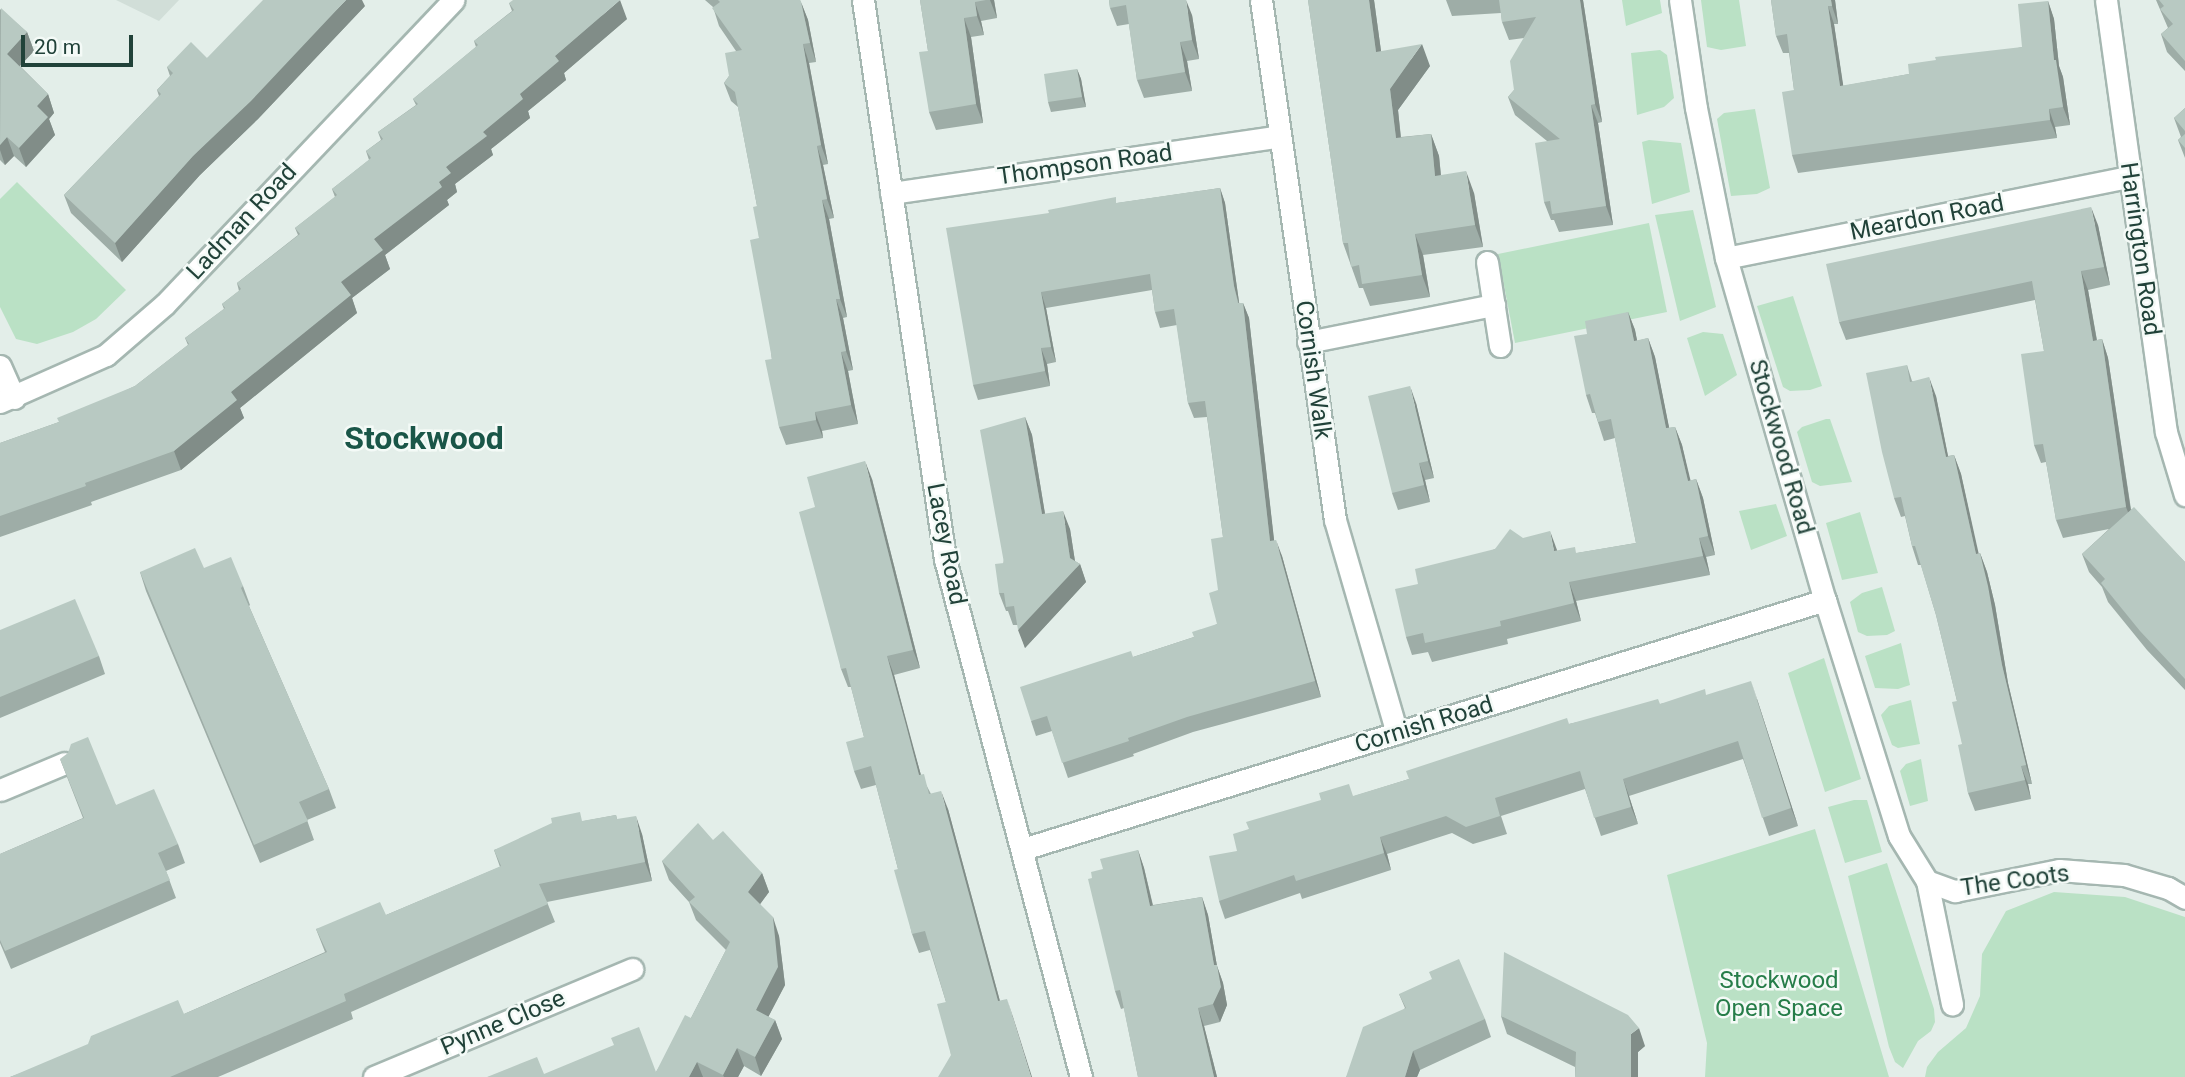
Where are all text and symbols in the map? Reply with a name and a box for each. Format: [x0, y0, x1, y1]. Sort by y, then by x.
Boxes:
scale bar [24, 21, 136, 65]
text: 20 m [34, 35, 81, 59]
street label: Thompson Road [996, 138, 1174, 192]
street label: Ladman Road [181, 158, 303, 286]
street label: Harrington Road [2114, 161, 2166, 337]
street label: Meardon Road [1848, 189, 2006, 247]
street label: Cornish Walk [1289, 299, 1337, 441]
street label: Stockwood Road [1742, 356, 1820, 538]
district label: Stockwood [344, 419, 504, 457]
street label: Lacey Road [920, 481, 972, 607]
street label: Cornish Road [1351, 690, 1497, 760]
street label: The Coots [1959, 859, 2071, 903]
park label: Stockwood Open Space [1715, 967, 1843, 1023]
street label: Pynne Close [437, 984, 569, 1062]

